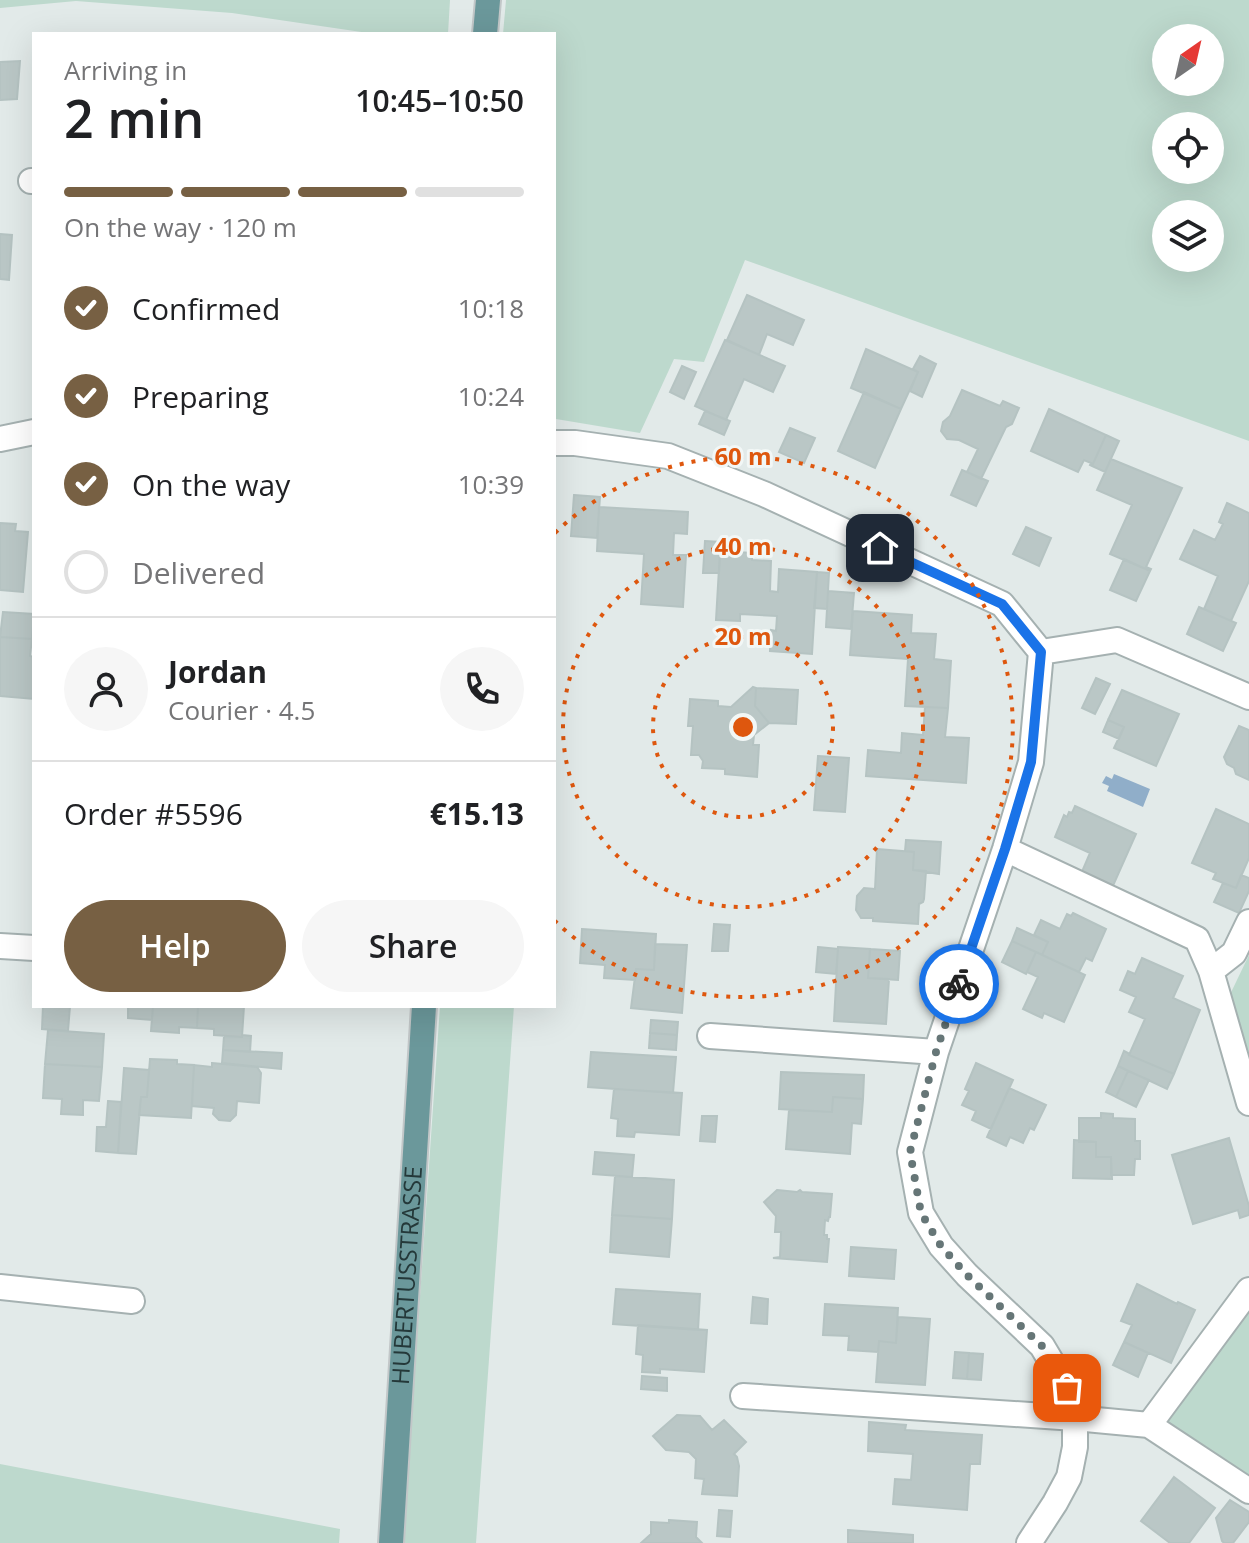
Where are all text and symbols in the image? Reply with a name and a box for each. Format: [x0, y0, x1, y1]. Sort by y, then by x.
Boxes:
north arrow [1152, 24, 1224, 96]
map controls [1152, 24, 1224, 272]
text: Arriving in [64, 52, 187, 88]
text: 10:45–10:50 [355, 80, 524, 121]
text: 2 min [64, 82, 204, 153]
button: locate [1152, 112, 1224, 184]
button: layers [1152, 200, 1224, 272]
text: On the way · 120 m [64, 209, 297, 245]
icon: check [64, 286, 108, 330]
text: Confirmed [132, 288, 280, 329]
text: 10:18 [458, 290, 524, 326]
icon: check [64, 374, 108, 418]
text: Preparing [132, 376, 269, 417]
text: 10:24 [458, 378, 524, 414]
text: 60 m [714, 439, 772, 472]
icon: check [64, 462, 108, 506]
text: On the way [132, 464, 290, 505]
text: 10:39 [458, 466, 524, 502]
pin [846, 514, 914, 582]
icon: home [858, 526, 902, 570]
text: 40 m [714, 529, 772, 562]
text: Delivered [132, 552, 265, 593]
text: 20 m [714, 619, 772, 652]
button: person [64, 647, 148, 731]
button: phone [440, 647, 524, 731]
text: Jordan [168, 651, 267, 692]
text: Courier · 4.5 [168, 692, 315, 728]
centre of rings [729, 713, 757, 741]
text: Order #5596 [64, 793, 243, 834]
text: €15.13 [430, 793, 524, 834]
button: Help [64, 900, 286, 992]
button: Share [302, 900, 524, 992]
courier [919, 944, 999, 1024]
icon: bike [937, 962, 981, 1006]
street label: HUBERTUSSTRASSE [383, 1165, 429, 1386]
pin [1033, 1354, 1101, 1422]
icon: bag [1045, 1366, 1089, 1410]

